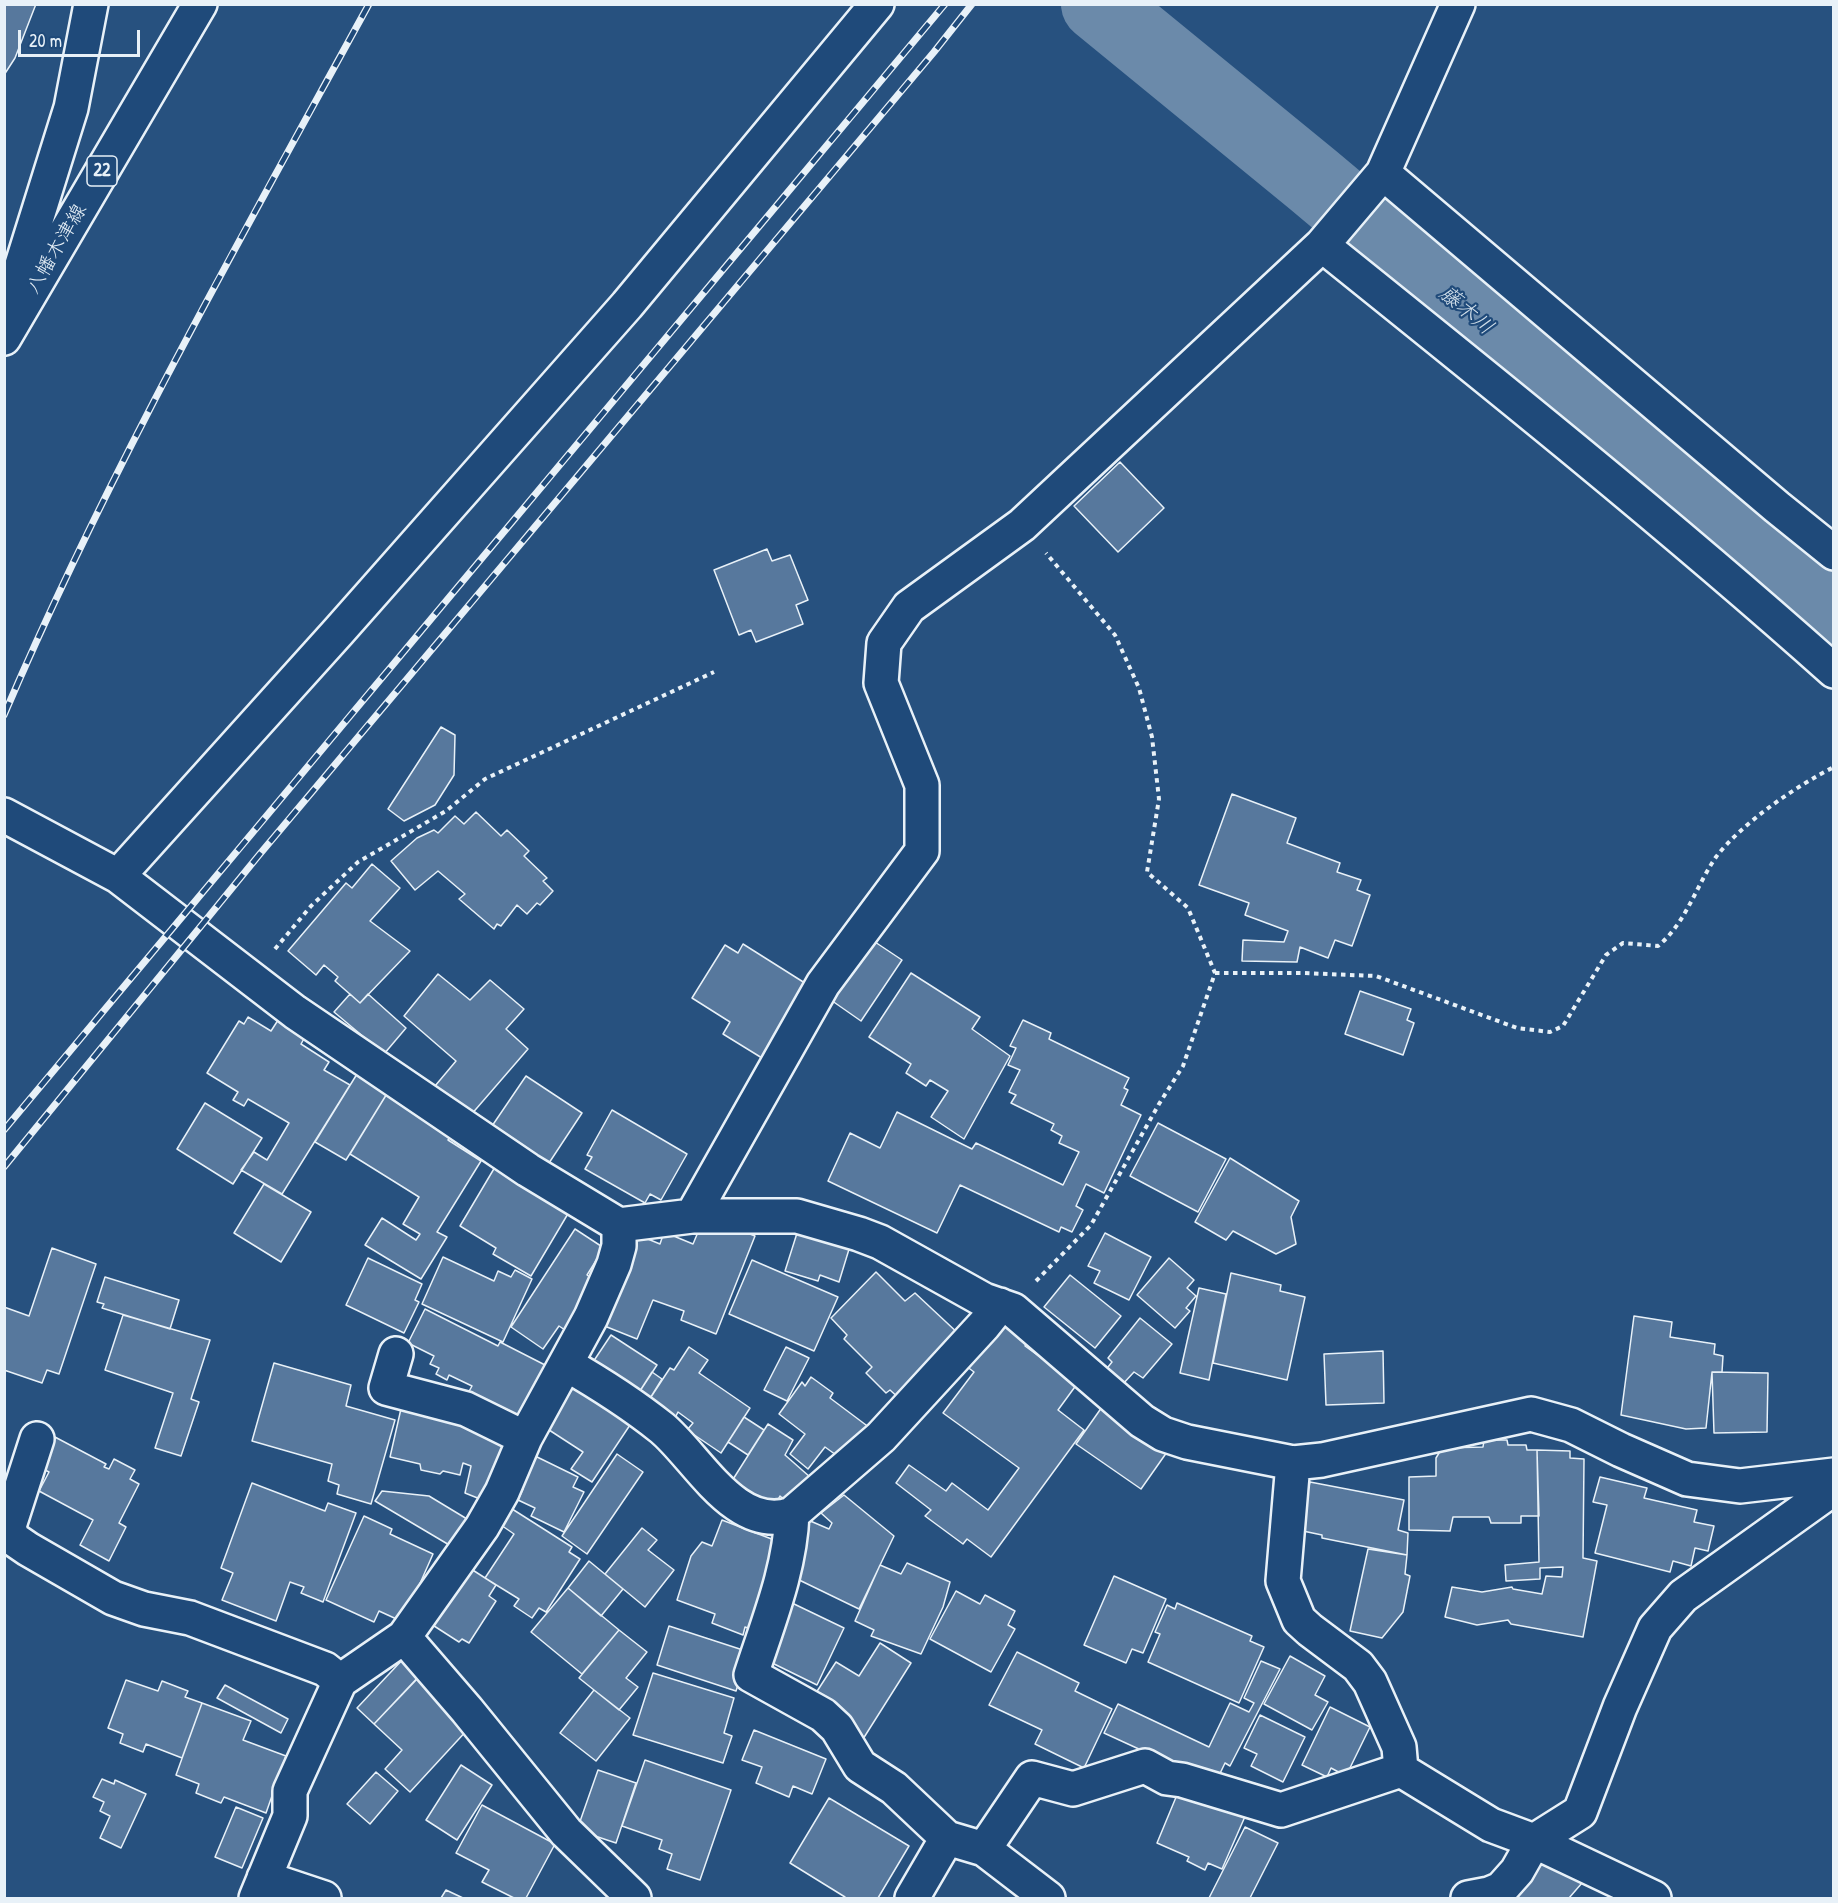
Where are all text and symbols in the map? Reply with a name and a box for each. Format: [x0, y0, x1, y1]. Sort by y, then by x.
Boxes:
scale bar [21, 18, 142, 56]
text: 20 m [29, 28, 62, 53]
road number: 22 [87, 156, 117, 186]
street label: 八幡木津線 [22, 200, 92, 298]
water label: 藤木川 [1434, 281, 1498, 341]

